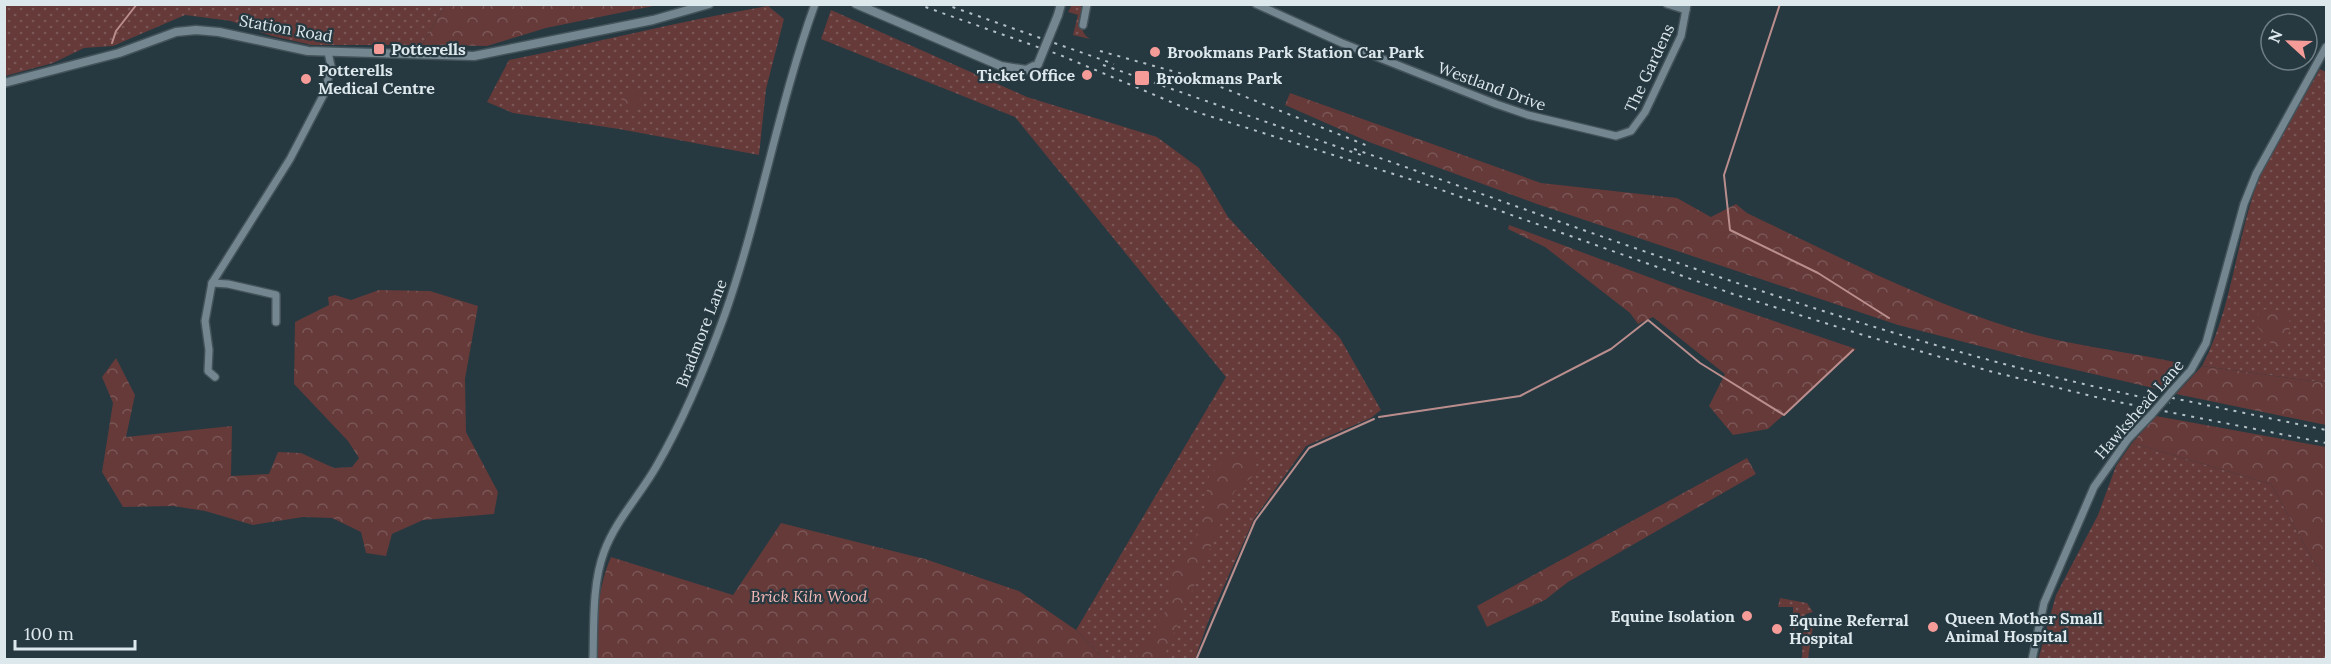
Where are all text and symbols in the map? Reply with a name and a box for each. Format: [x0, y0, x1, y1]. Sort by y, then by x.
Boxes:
street label: Station Road [238, 10, 335, 46]
north arrow [2259, 12, 2319, 72]
street label: The Gardens [1620, 21, 1678, 115]
text: N [2264, 27, 2287, 46]
place label: Potterells [391, 39, 466, 59]
marker: Potterells [372, 42, 386, 56]
place label: Brookmans Park Station Car Park [1167, 42, 1424, 62]
marker: Brookmans Park Station Car Park [1148, 45, 1162, 59]
street label: Westland Drive [1435, 57, 1549, 115]
place label: Potterells Medical Centre [318, 60, 435, 98]
place label: Ticket Office [977, 65, 1075, 85]
marker: Ticket Office [1080, 68, 1094, 82]
place label: Brookmans Park [1156, 68, 1283, 88]
marker: Brookmans Park [1133, 69, 1151, 87]
marker: Potterells Medical Centre [299, 72, 313, 86]
street label: Bradmore Lane [671, 276, 731, 390]
street label: Hawkshead Lane [2090, 355, 2188, 463]
park label: Brick Kiln Wood [750, 586, 868, 606]
place label: Equine Isolation [1611, 606, 1735, 626]
place label: Queen Mother Small Animal Hospital [1945, 608, 2103, 646]
marker: Equine Isolation [1740, 609, 1754, 623]
place label: Equine Referral Hospital [1789, 610, 1909, 648]
scale bar [15, 613, 135, 651]
marker: Queen Mother Small Animal Hospital [1926, 620, 1940, 634]
text: 100 m [24, 622, 74, 645]
marker: Equine Referral Hospital [1770, 622, 1784, 636]

